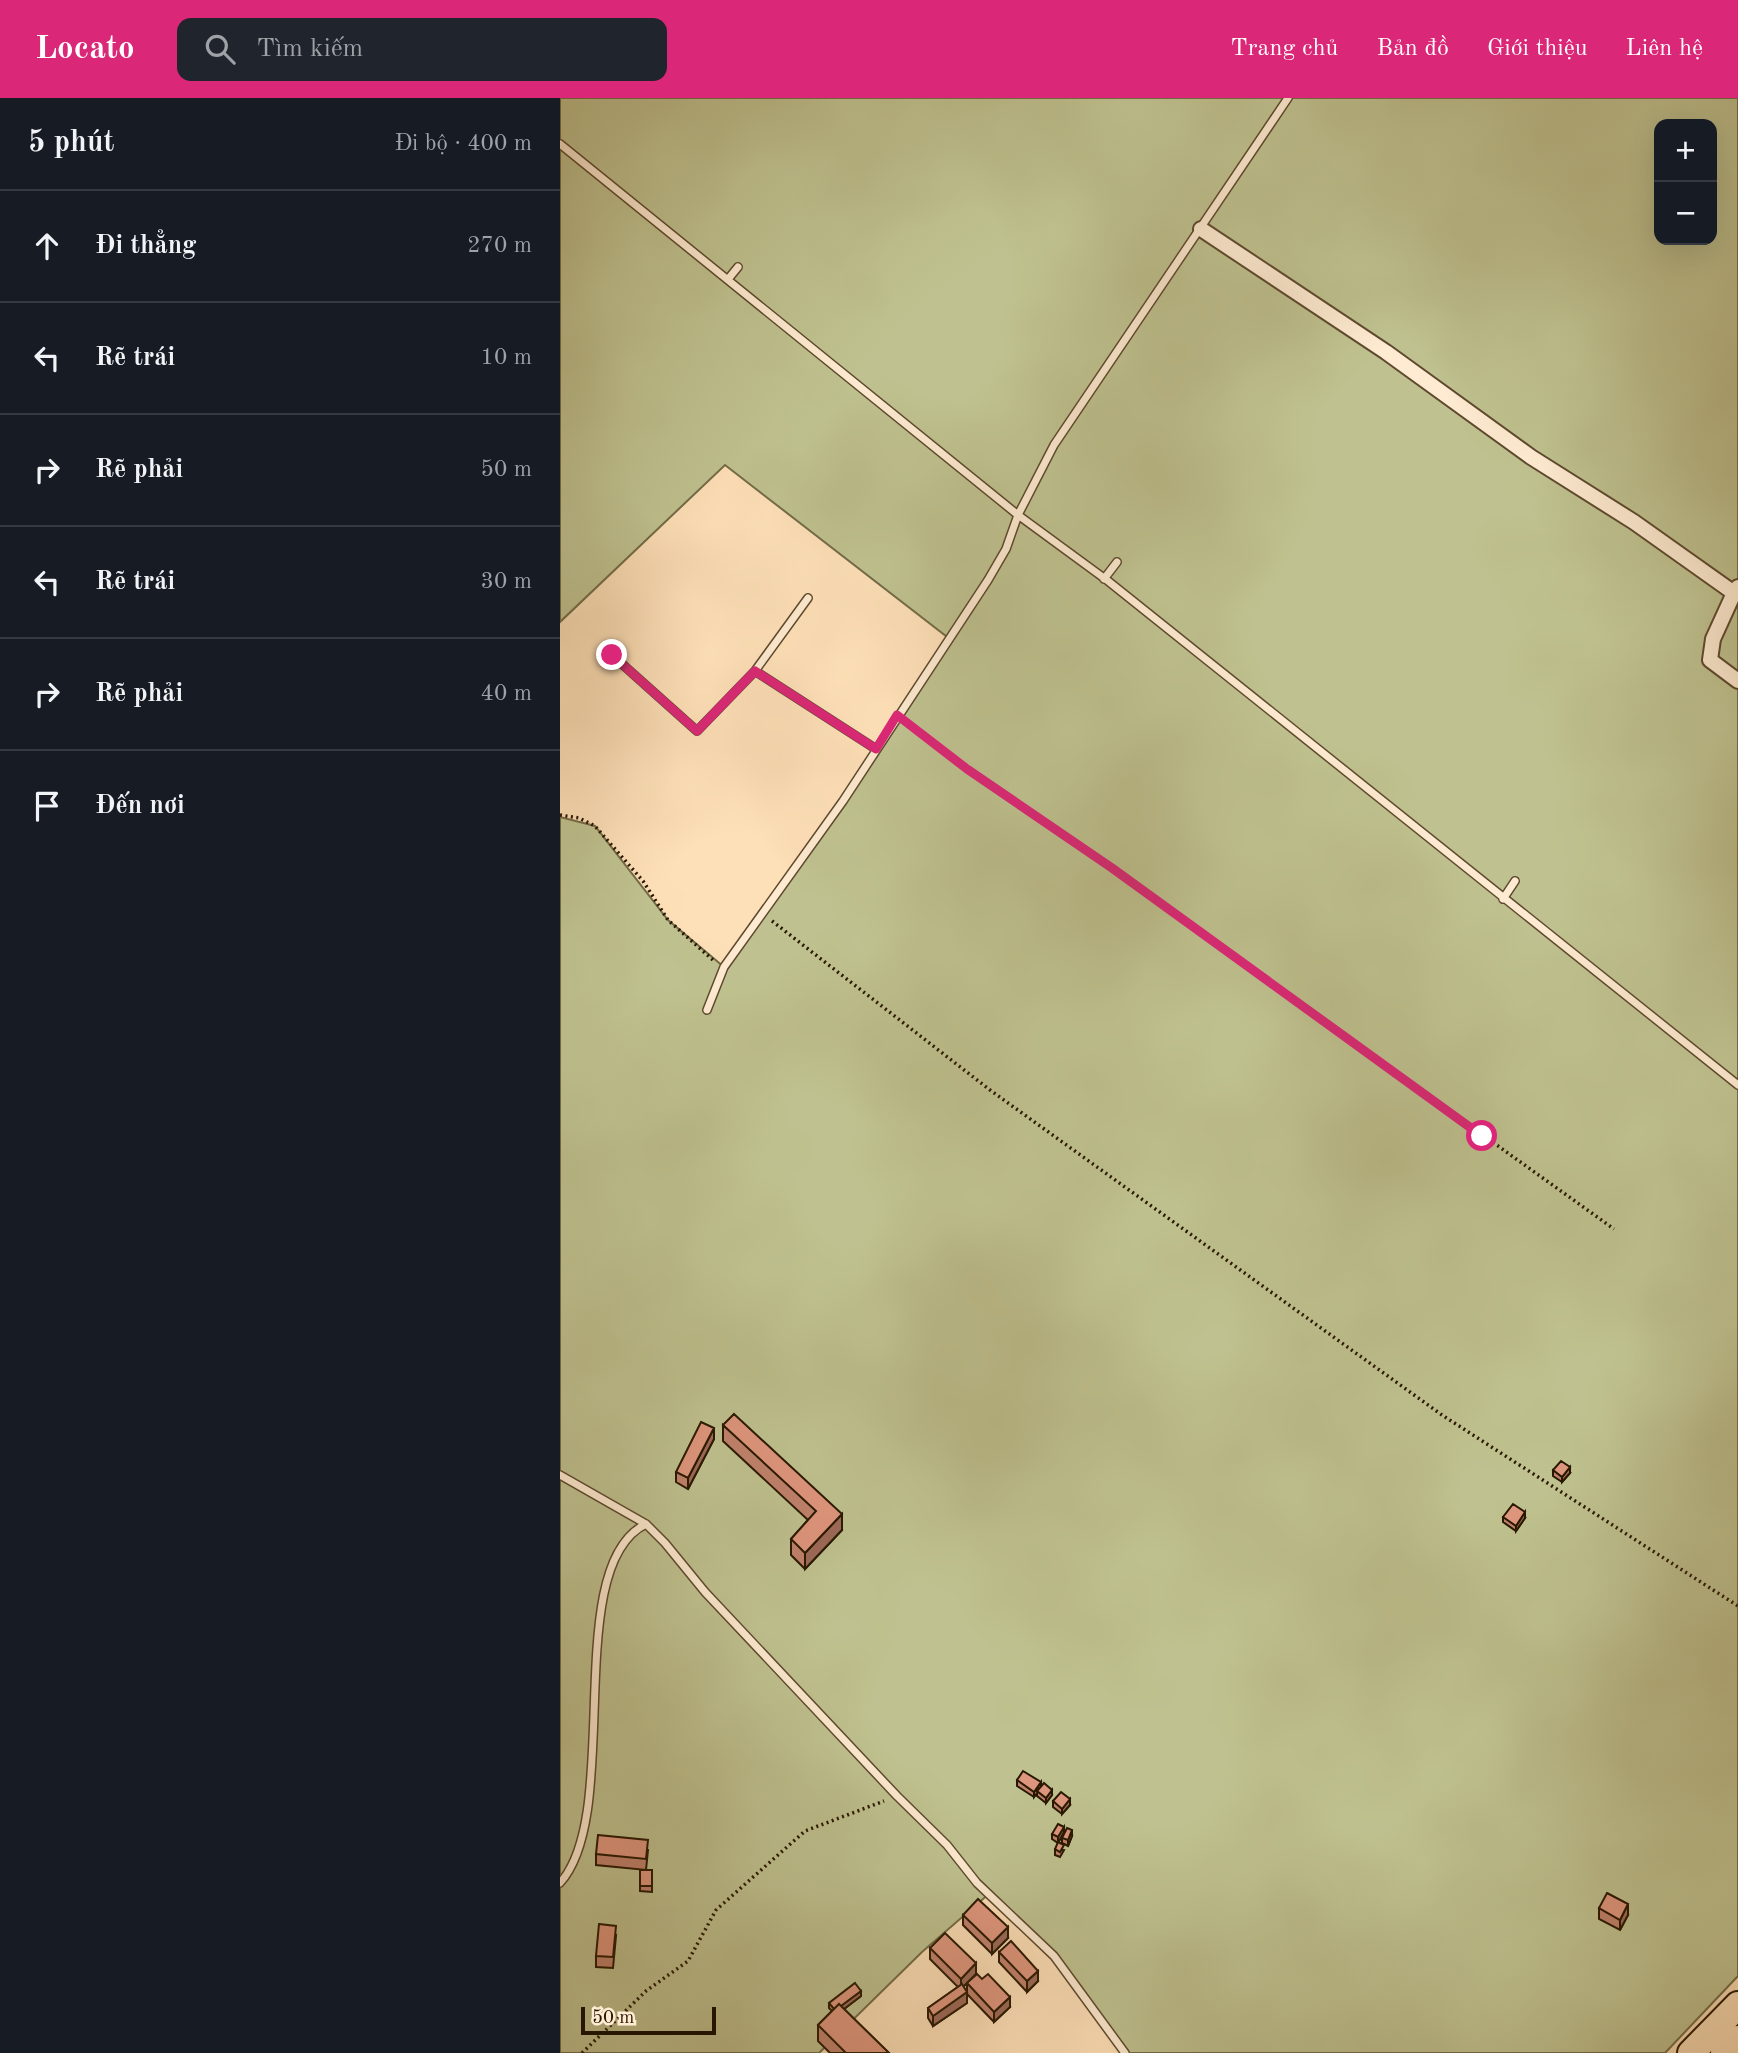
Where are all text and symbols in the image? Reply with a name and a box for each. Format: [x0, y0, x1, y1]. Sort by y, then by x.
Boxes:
search box [177, 18, 667, 81]
icon: search [201, 30, 239, 68]
text: Locato [35, 33, 135, 66]
text: Tìm kiếm [257, 36, 363, 62]
text: Trang chủ [1231, 37, 1338, 61]
text: Bản đồ [1376, 37, 1449, 61]
text: Giới thiệu [1487, 37, 1588, 61]
text: Liên hệ [1626, 37, 1703, 61]
map controls [1654, 119, 1717, 245]
button: + [1654, 119, 1717, 182]
text: 5 phút [28, 128, 114, 158]
text: Đi bộ · 400 m [394, 132, 532, 155]
button: − [1654, 182, 1717, 245]
icon: ahead [28, 227, 66, 265]
text: Đi thẳng [95, 233, 197, 259]
text: 270 m [467, 234, 532, 257]
icon: left [28, 339, 66, 377]
text: Rẽ trái [95, 345, 175, 371]
text: 10 m [481, 346, 532, 369]
icon: right [28, 451, 66, 489]
text: Rẽ phải [95, 457, 183, 483]
text: 50 m [481, 458, 532, 481]
icon: left [28, 563, 66, 601]
text: Rẽ trái [95, 569, 175, 595]
text: 30 m [481, 570, 532, 593]
route end [596, 639, 627, 670]
icon: right [28, 675, 66, 713]
text: Rẽ phải [95, 681, 183, 707]
text: 40 m [481, 682, 532, 705]
icon: arrive [28, 787, 66, 825]
text: Đến nơi [95, 793, 185, 819]
route start [1466, 1120, 1497, 1151]
scale bar [581, 2004, 716, 2036]
text: 50 m [592, 2009, 634, 2028]

